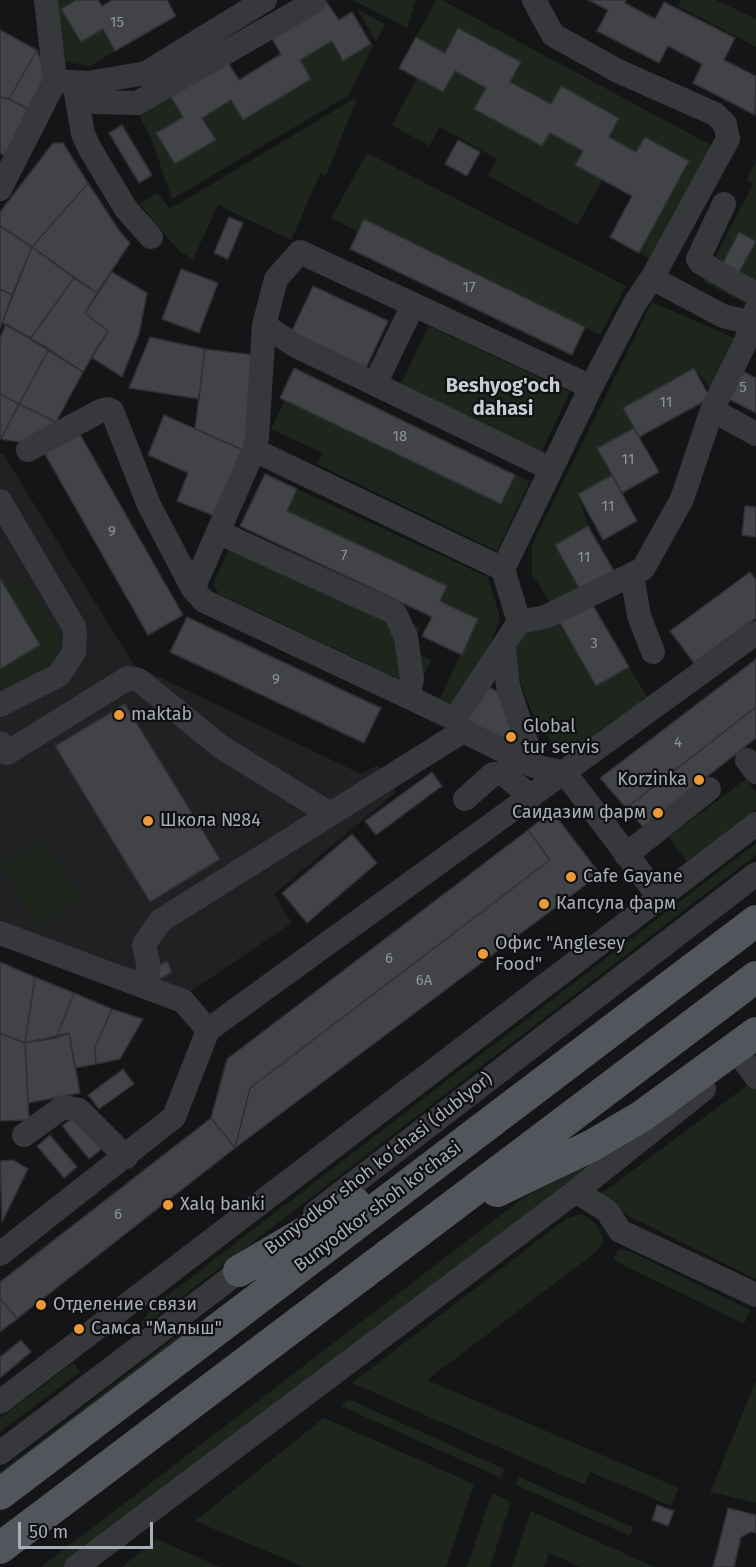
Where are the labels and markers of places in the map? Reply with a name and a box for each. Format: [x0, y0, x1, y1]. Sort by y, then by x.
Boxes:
place label: maktab [131, 704, 192, 726]
marker: maktab [112, 708, 126, 722]
place label: Global tur servis [523, 716, 599, 758]
marker: Global tur servis [504, 730, 518, 744]
place label: Korzinka [617, 769, 687, 791]
marker: Korzinka [692, 773, 706, 787]
place label: Саидазим фарм [512, 802, 646, 824]
marker: Саидазим фарм [651, 806, 665, 820]
place label: Школа №84 [160, 810, 261, 832]
marker: Школа №84 [141, 814, 155, 828]
place label: Cafe Gayane [583, 866, 683, 888]
marker: Cafe Gayane [564, 870, 578, 884]
place label: Капсула фарм [556, 893, 676, 915]
marker: Капсула фарм [537, 897, 551, 911]
place label: Офис "Anglesey Food" [495, 933, 625, 976]
marker: Офис "Anglesey Food" [476, 947, 490, 961]
place label: Xalq banki [180, 1194, 265, 1216]
marker: Xalq banki [161, 1198, 175, 1212]
place label: Отделение связи [53, 1294, 197, 1316]
marker: Отделение связи [34, 1298, 48, 1312]
place label: Самса "Малыш" [91, 1318, 222, 1340]
marker: Самса "Малыш" [72, 1322, 86, 1336]

